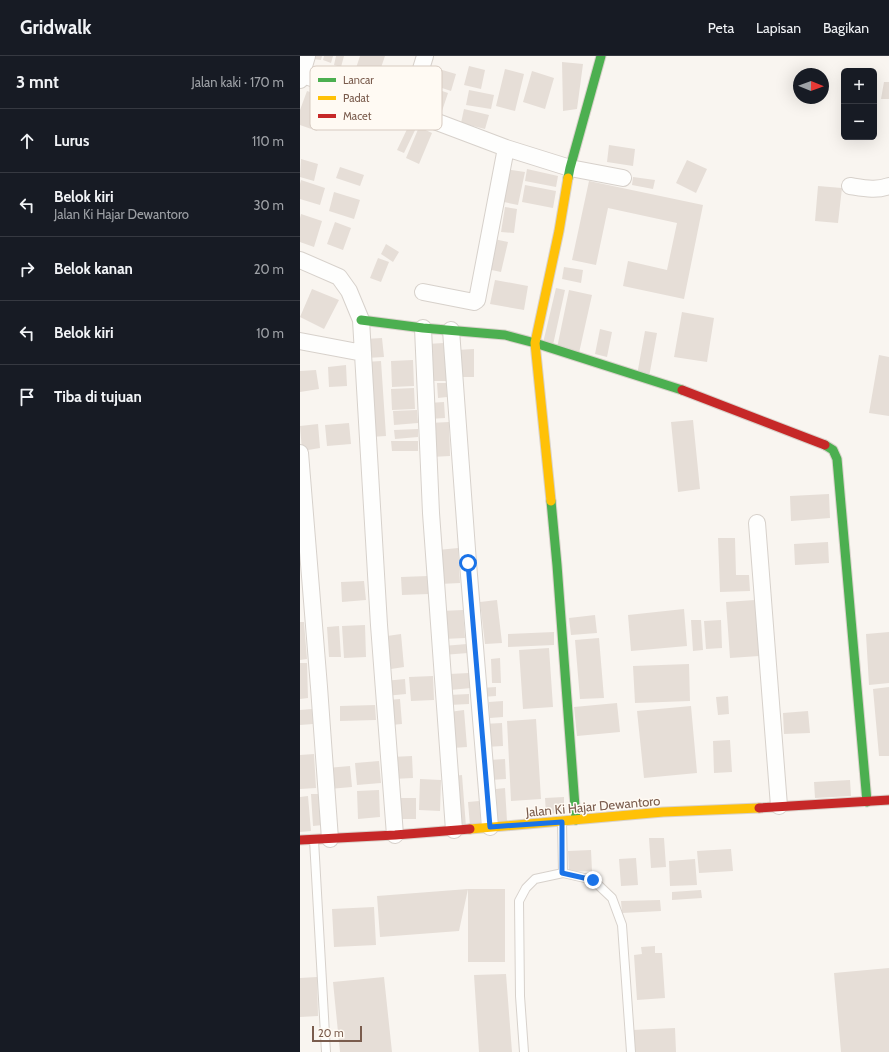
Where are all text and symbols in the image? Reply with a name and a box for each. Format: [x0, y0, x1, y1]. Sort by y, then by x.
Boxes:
text: Gridwalk [20, 16, 92, 39]
text: Peta [708, 19, 734, 37]
text: Lapisan [756, 19, 801, 37]
text: Bagikan [823, 19, 869, 37]
legend [310, 66, 442, 130]
north arrow [793, 68, 829, 104]
map controls [841, 68, 877, 140]
button: + [841, 68, 877, 104]
text: 3 mnt [16, 72, 59, 92]
text: Lancar [343, 73, 374, 87]
text: Jalan kaki · 170 m [191, 74, 284, 90]
text: Padat [343, 91, 370, 105]
button: − [841, 104, 877, 140]
text: Macet [343, 109, 372, 123]
icon: ahead [16, 130, 38, 152]
text: Lurus [54, 132, 89, 150]
text: 110 m [252, 133, 284, 149]
text: Belok kiri [54, 188, 114, 206]
icon: left [16, 194, 38, 216]
text: 30 m [254, 197, 284, 213]
text: Jalan Ki Hajar Dewantoro [54, 206, 189, 222]
icon: right [16, 258, 38, 280]
text: Belok kanan [54, 260, 133, 278]
text: 20 m [254, 261, 284, 277]
icon: left [16, 322, 38, 344]
text: Belok kiri [54, 324, 114, 342]
text: 10 m [256, 325, 284, 341]
icon: arrive [16, 386, 38, 408]
text: Tiba di tujuan [54, 388, 142, 406]
route start [459, 554, 477, 572]
street label: Jalan Ki Hajar Dewantoro [524, 792, 661, 821]
route end [584, 871, 602, 889]
scale bar [312, 1024, 362, 1043]
text: 20 m [318, 1026, 344, 1040]

